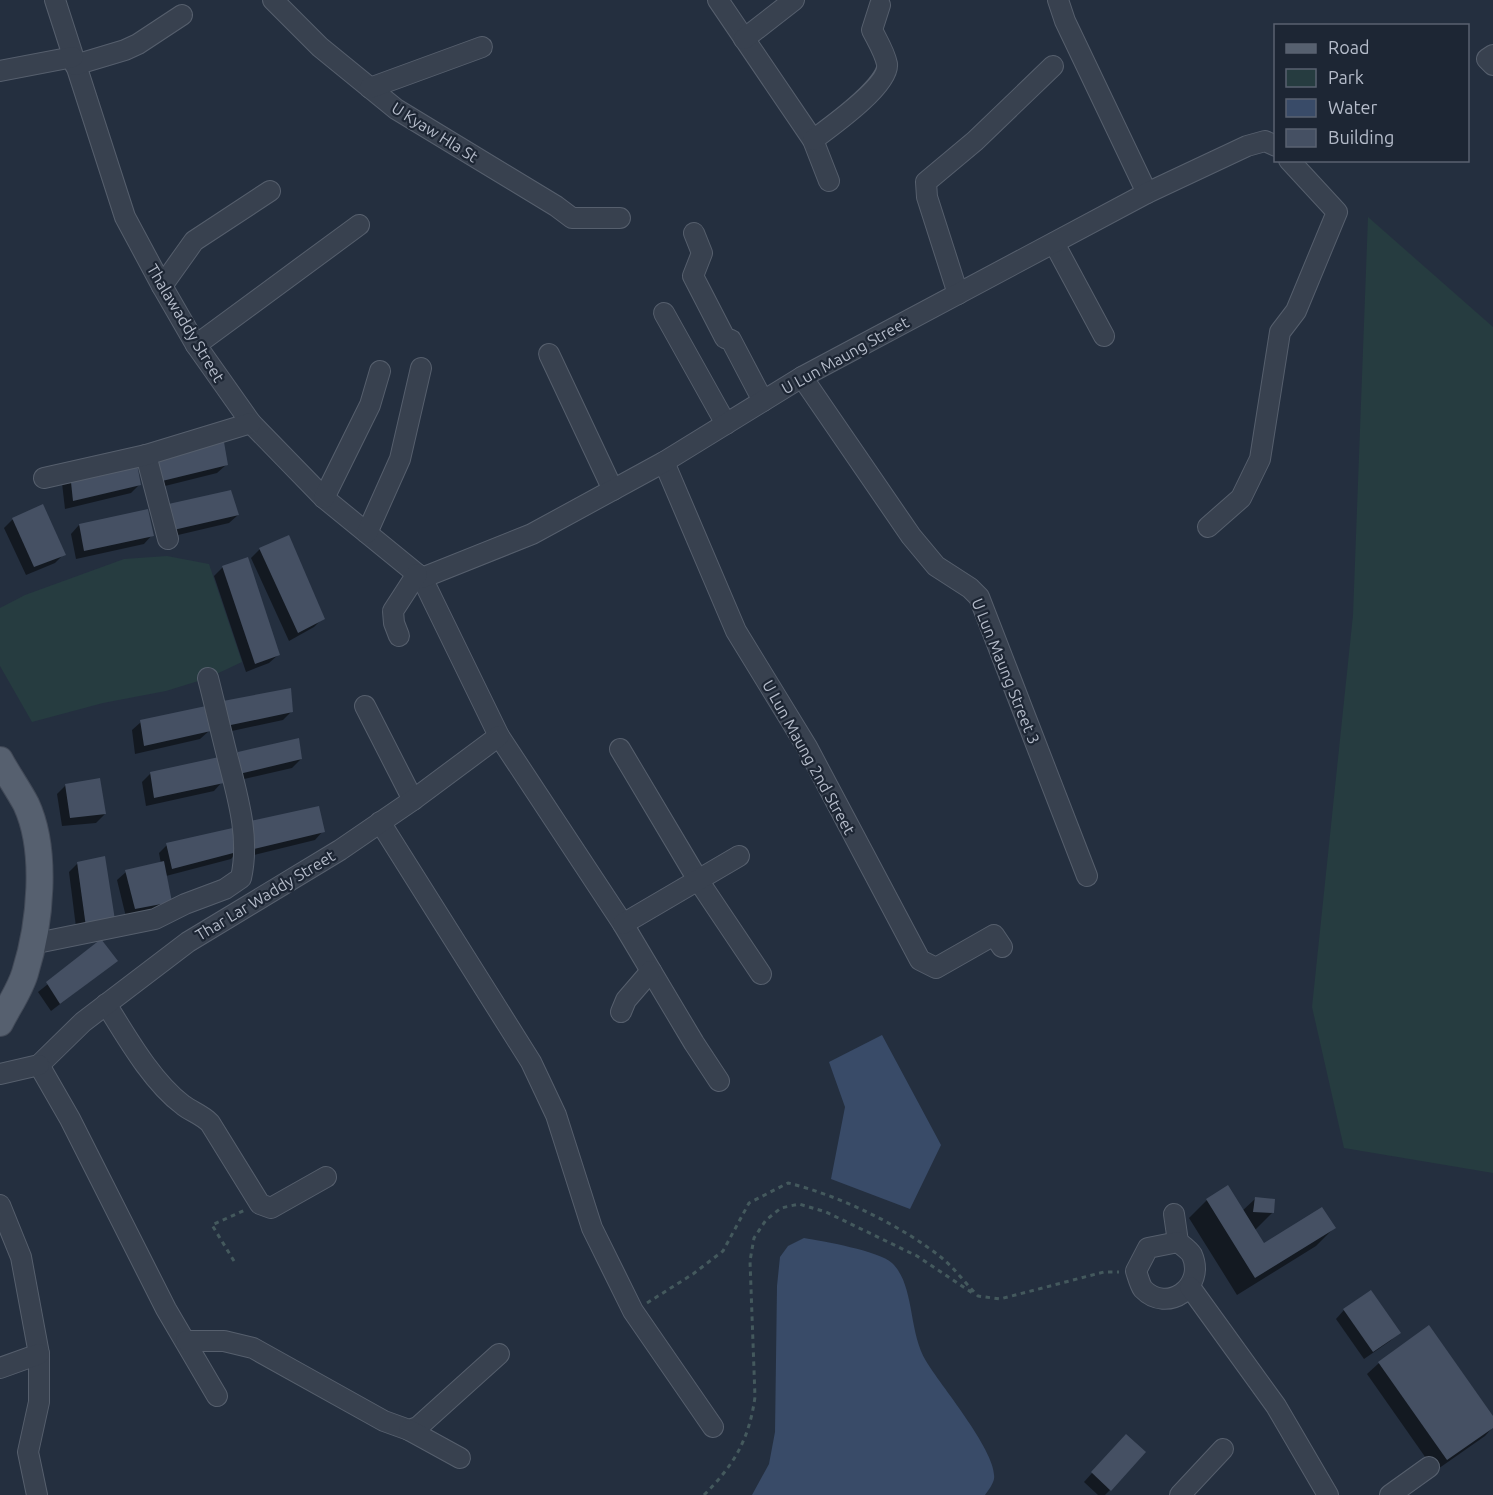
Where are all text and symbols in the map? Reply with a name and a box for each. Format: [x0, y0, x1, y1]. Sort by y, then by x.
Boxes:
legend [1274, 24, 1469, 162]
text: Road [1328, 37, 1370, 57]
text: Park [1328, 67, 1364, 87]
text: Water [1328, 97, 1378, 117]
street label: U Kyaw Hla St [389, 98, 482, 166]
text: Building [1328, 127, 1394, 147]
street label: Thalawaddy Street [144, 261, 229, 386]
street label: U Lun Maung Street [778, 312, 912, 397]
street label: U Lun Maung Street 3 [969, 596, 1043, 746]
street label: U Lun Maung 2nd Street [759, 677, 859, 838]
street label: Thar Lar Waddy Street [192, 846, 339, 944]

